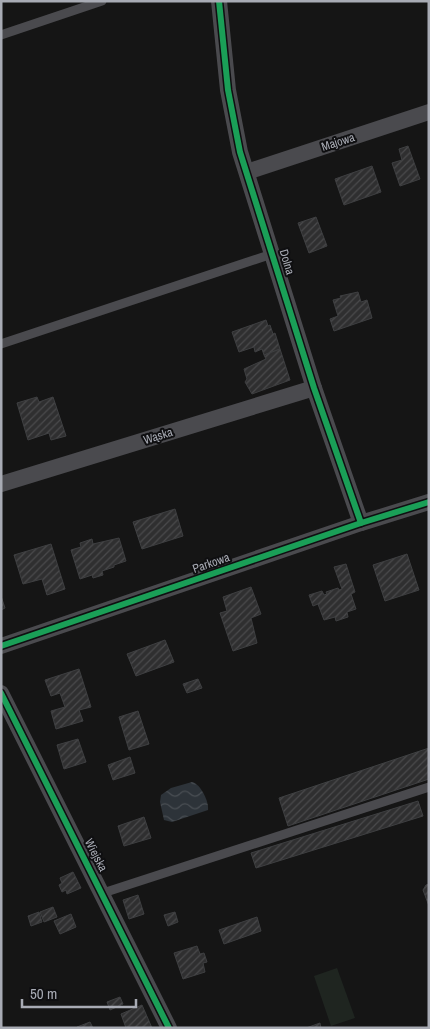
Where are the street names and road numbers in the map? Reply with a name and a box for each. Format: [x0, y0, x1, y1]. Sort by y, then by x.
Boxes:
street label: Majowa [319, 129, 357, 155]
street label: Dolna [276, 247, 299, 277]
street label: Wąska [141, 424, 175, 448]
street label: Parkowa [190, 549, 232, 577]
street label: Wiejska [81, 836, 111, 875]

